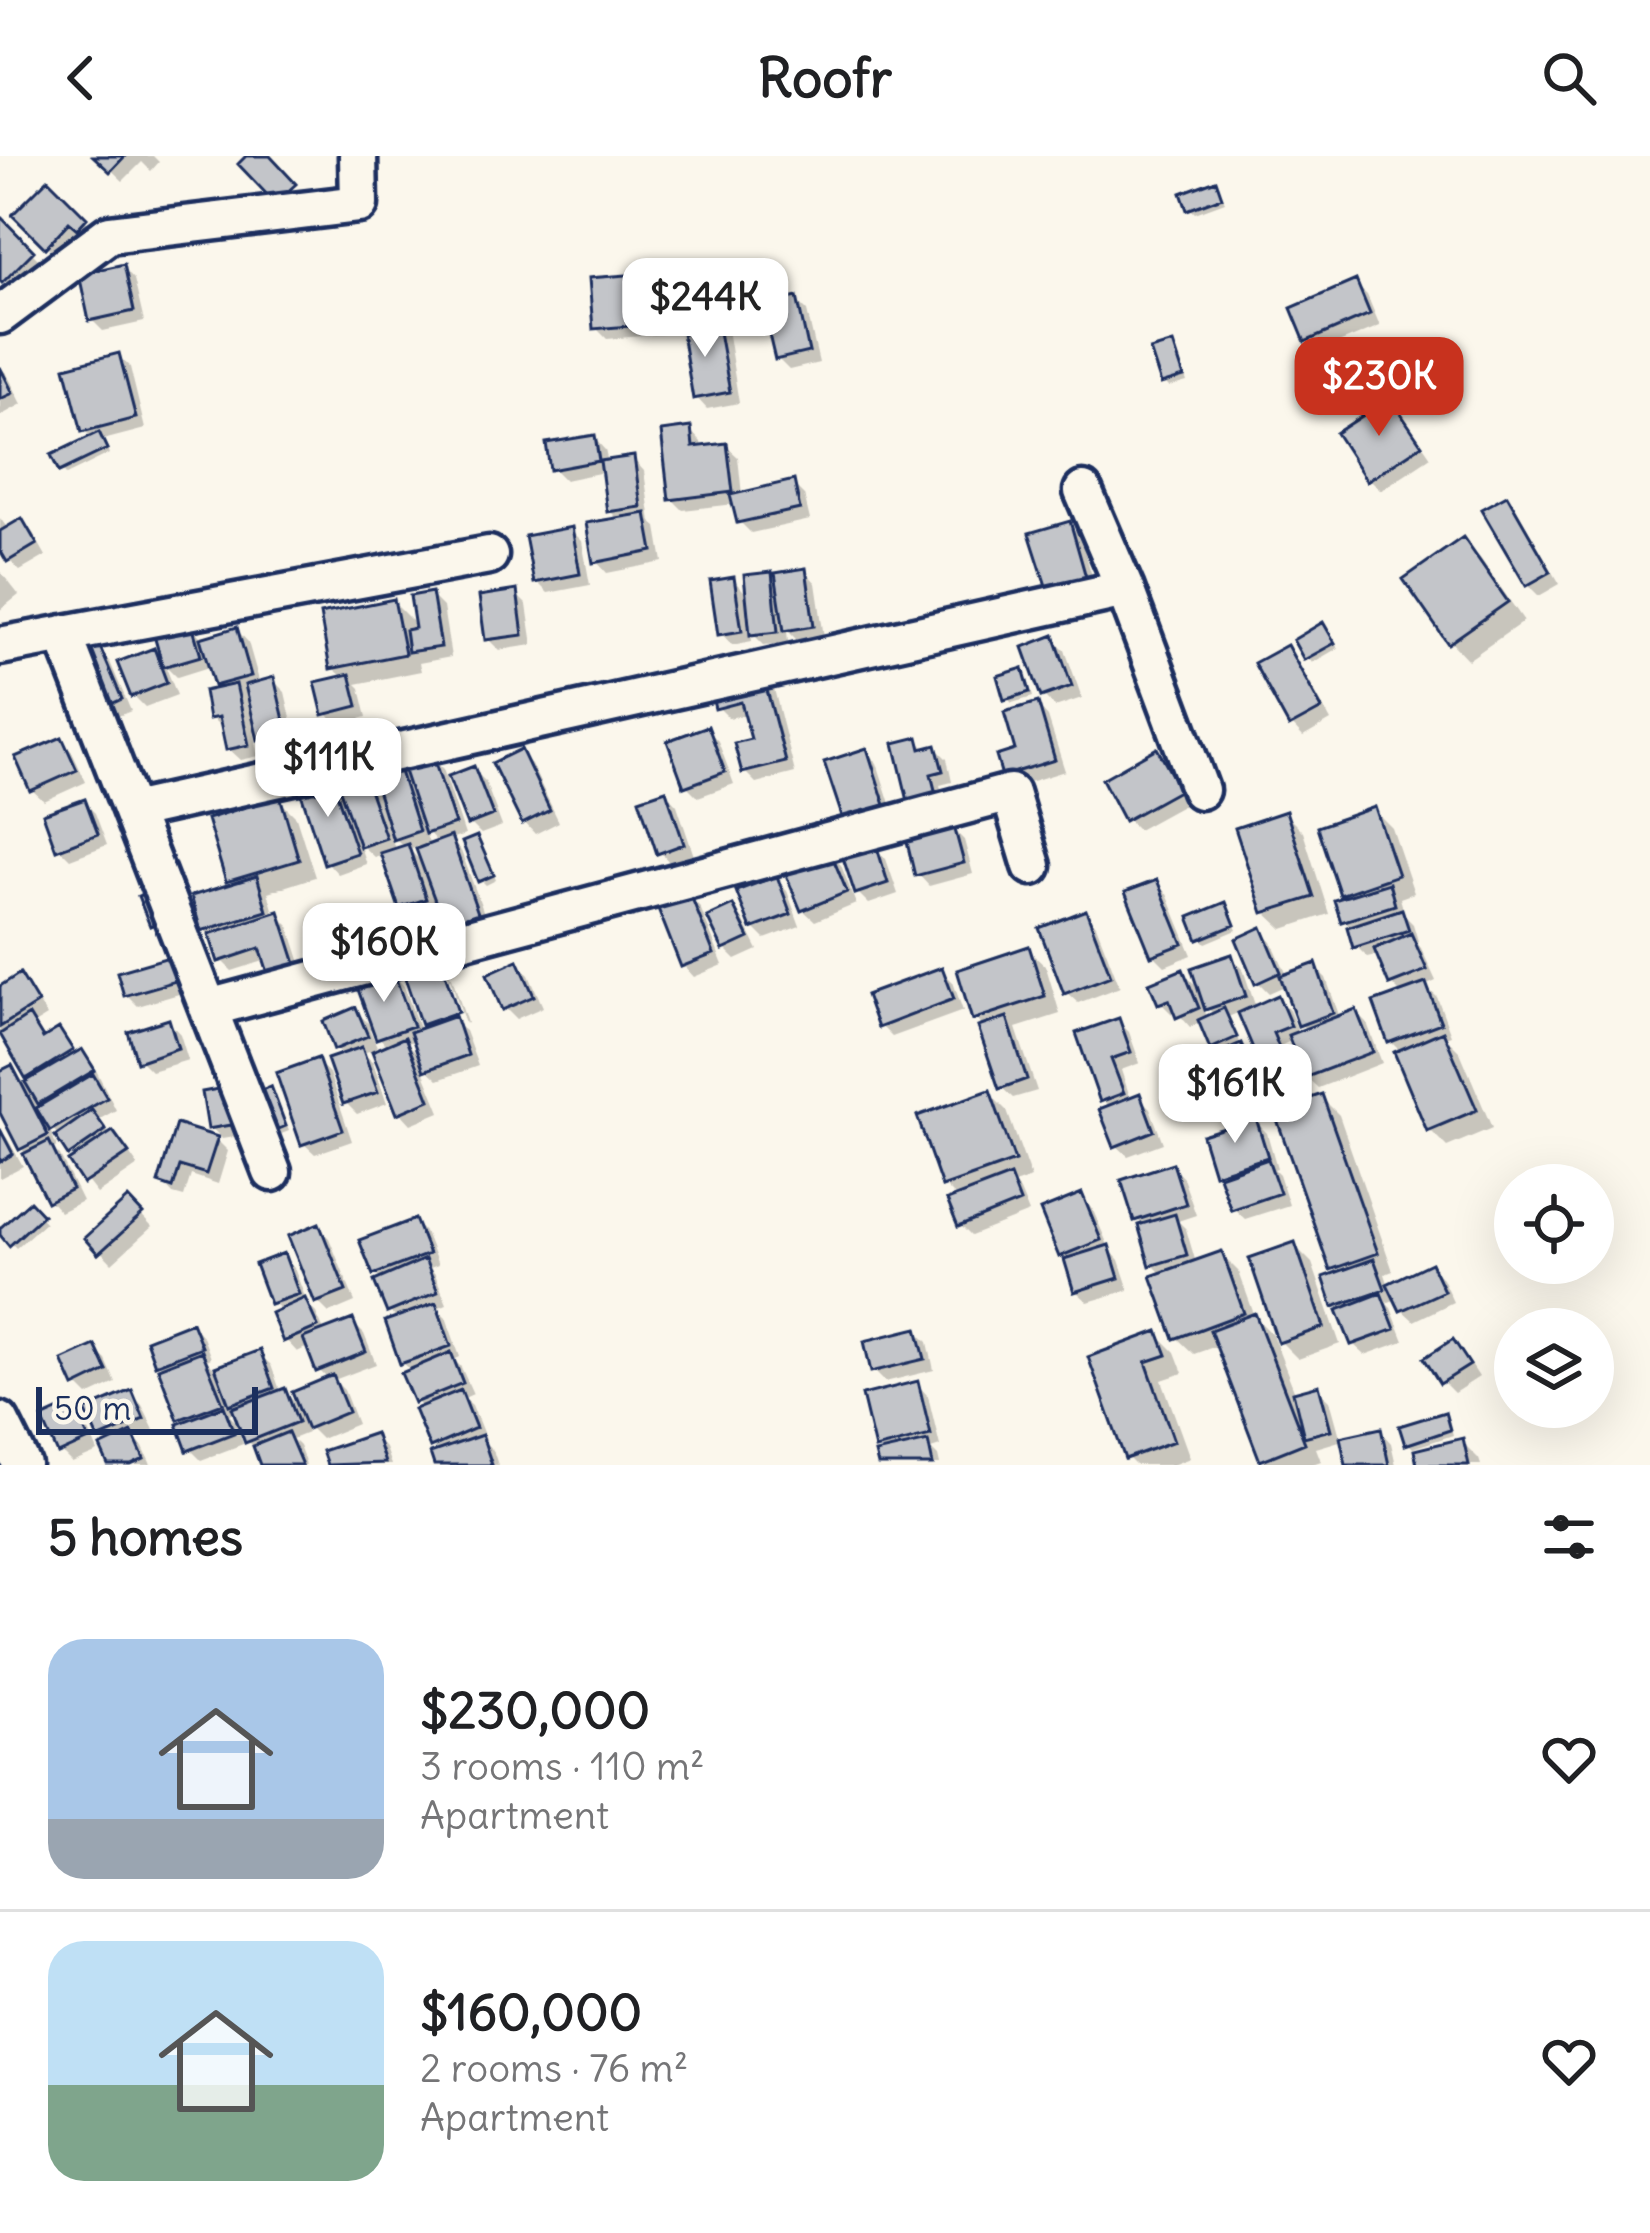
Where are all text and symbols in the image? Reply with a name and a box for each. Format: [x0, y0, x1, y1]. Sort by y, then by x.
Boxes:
text: Roofr [758, 44, 892, 112]
icon: back [48, 45, 114, 111]
icon: search [1536, 45, 1602, 111]
pin: $244K [621, 258, 789, 360]
text: $244K [649, 272, 761, 321]
pin: $230K [1295, 337, 1463, 439]
text: $230K [1322, 351, 1436, 400]
pin: $111K [244, 718, 412, 820]
text: $111K [282, 732, 374, 781]
pin: $160K [300, 903, 468, 1005]
text: $160K [330, 917, 438, 966]
pin: $161K [1151, 1044, 1319, 1146]
text: $161K [1186, 1058, 1284, 1107]
map controls [1494, 1164, 1614, 1428]
button: locate [1494, 1164, 1614, 1284]
button: layers [1494, 1308, 1614, 1428]
scale bar [36, 1381, 258, 1434]
text: 50 m [54, 1387, 131, 1429]
icon: filters [1536, 1504, 1602, 1570]
text: 5 homes [48, 1505, 243, 1569]
text: $230,000 [420, 1678, 650, 1742]
icon: home [144, 1687, 288, 1831]
icon: heart [1536, 1726, 1602, 1792]
text: 3 rooms · 110 m² [420, 1742, 705, 1791]
text: Apartment [420, 1791, 609, 1840]
text: $160,000 [420, 1980, 642, 2044]
icon: home [144, 1989, 288, 2133]
icon: heart [1536, 2028, 1602, 2094]
text: 2 rooms · 76 m² [420, 2044, 688, 2093]
text: Apartment [420, 2093, 609, 2142]

